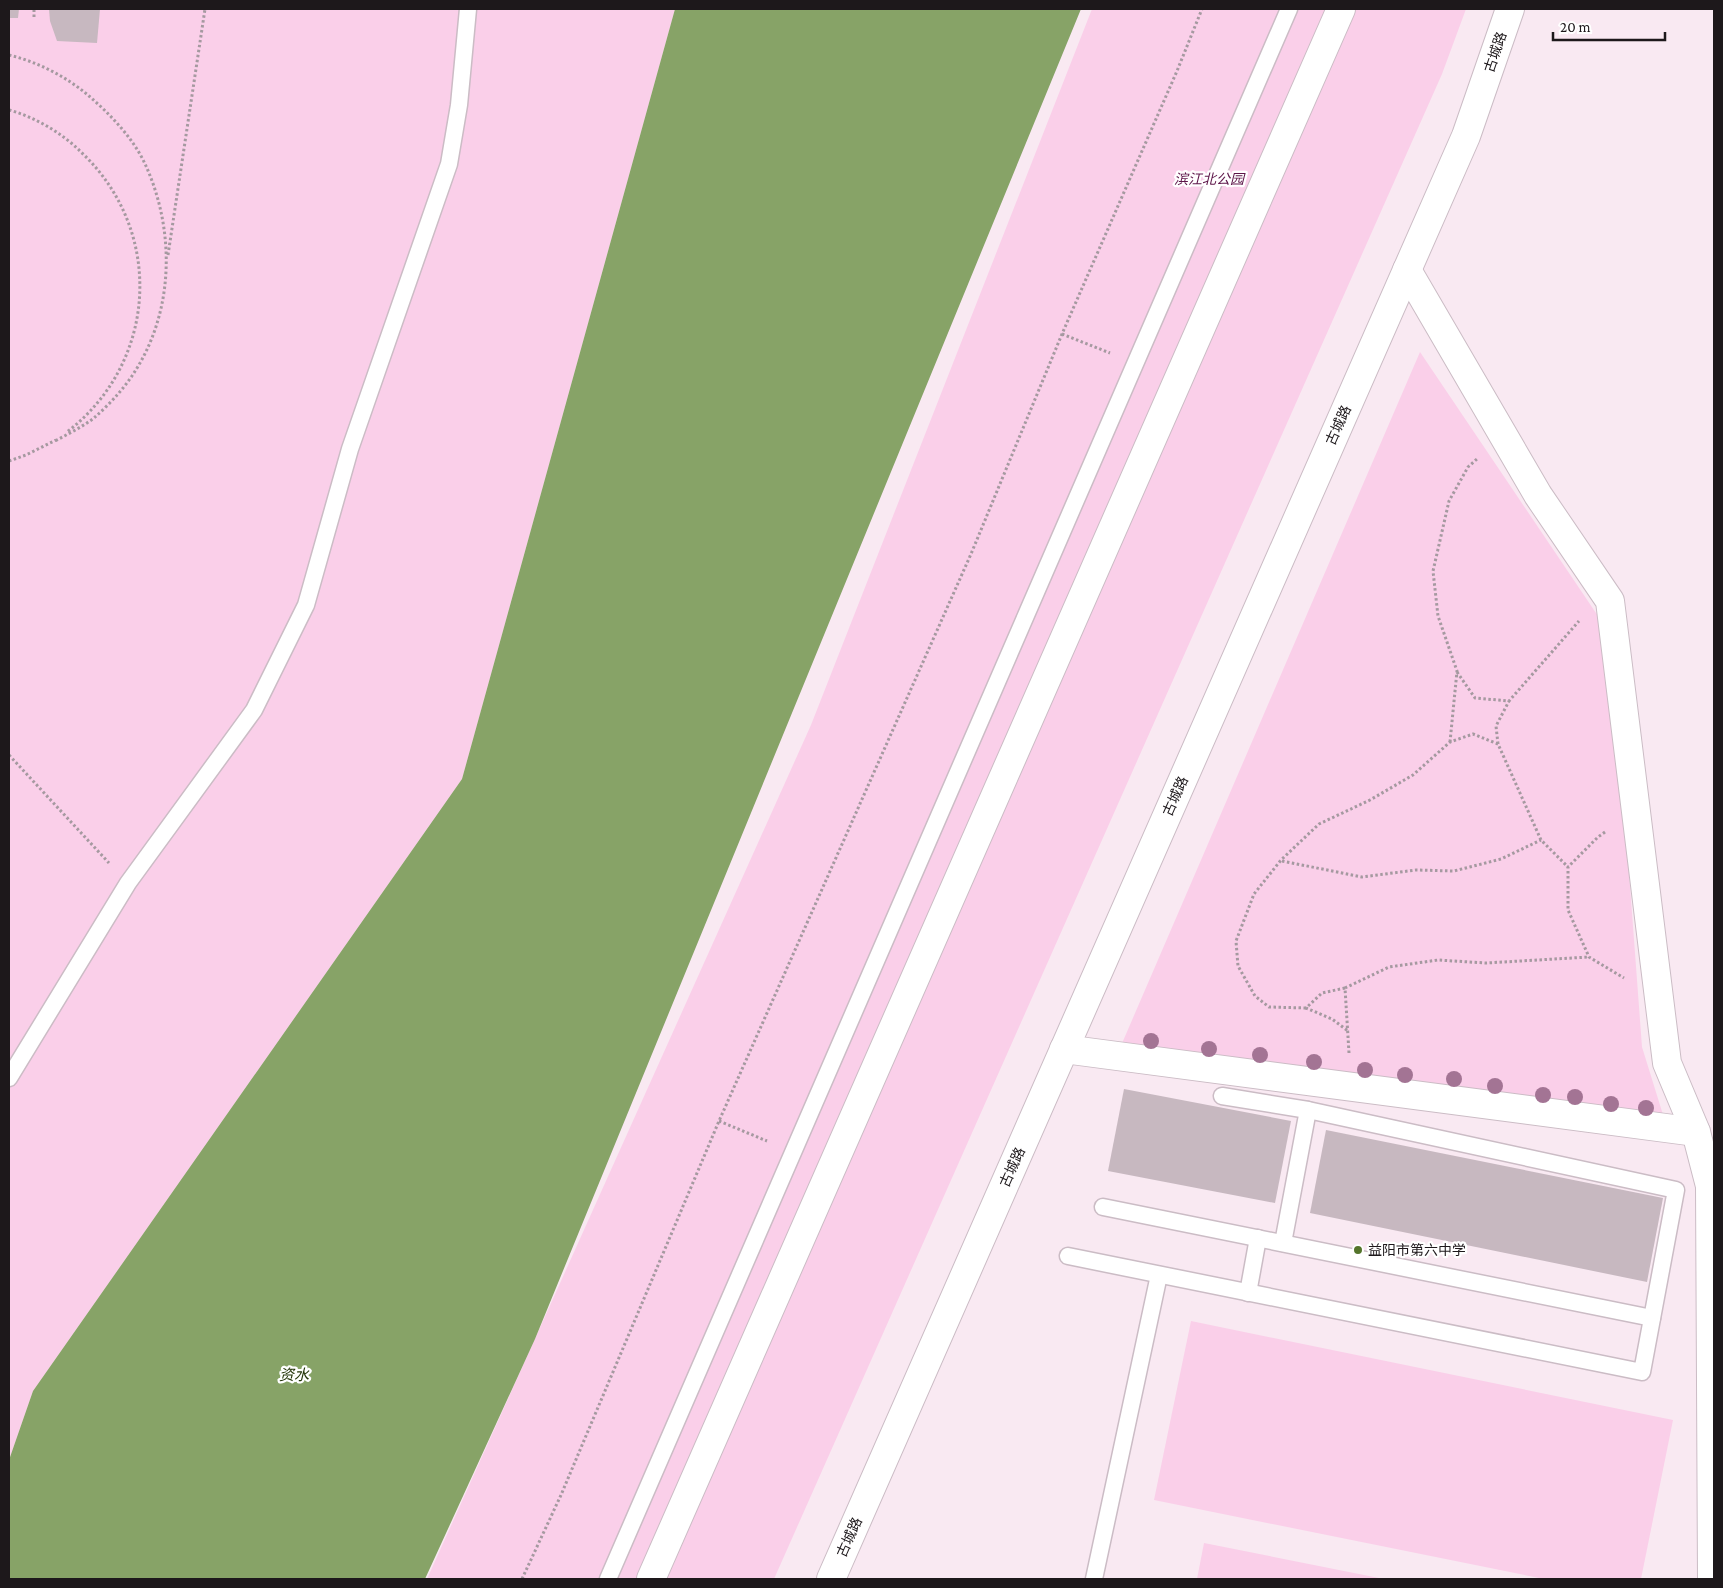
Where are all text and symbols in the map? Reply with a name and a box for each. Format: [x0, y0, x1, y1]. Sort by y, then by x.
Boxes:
scale bar [1553, 10, 1666, 42]
text: 20 m [1560, 19, 1591, 35]
street label: 古城路 [1481, 30, 1509, 74]
park label: 滨江北公园 [1174, 171, 1246, 187]
street label: 古城路 [1322, 403, 1354, 447]
street label: 古城路 [1159, 774, 1191, 818]
street label: 古城路 [996, 1145, 1028, 1189]
place label: 益阳市第六中学 [1368, 1242, 1466, 1258]
marker: 益阳市第六中学 [1352, 1244, 1364, 1256]
water label: 资水 [279, 1367, 310, 1383]
street label: 古城路 [833, 1515, 865, 1559]

